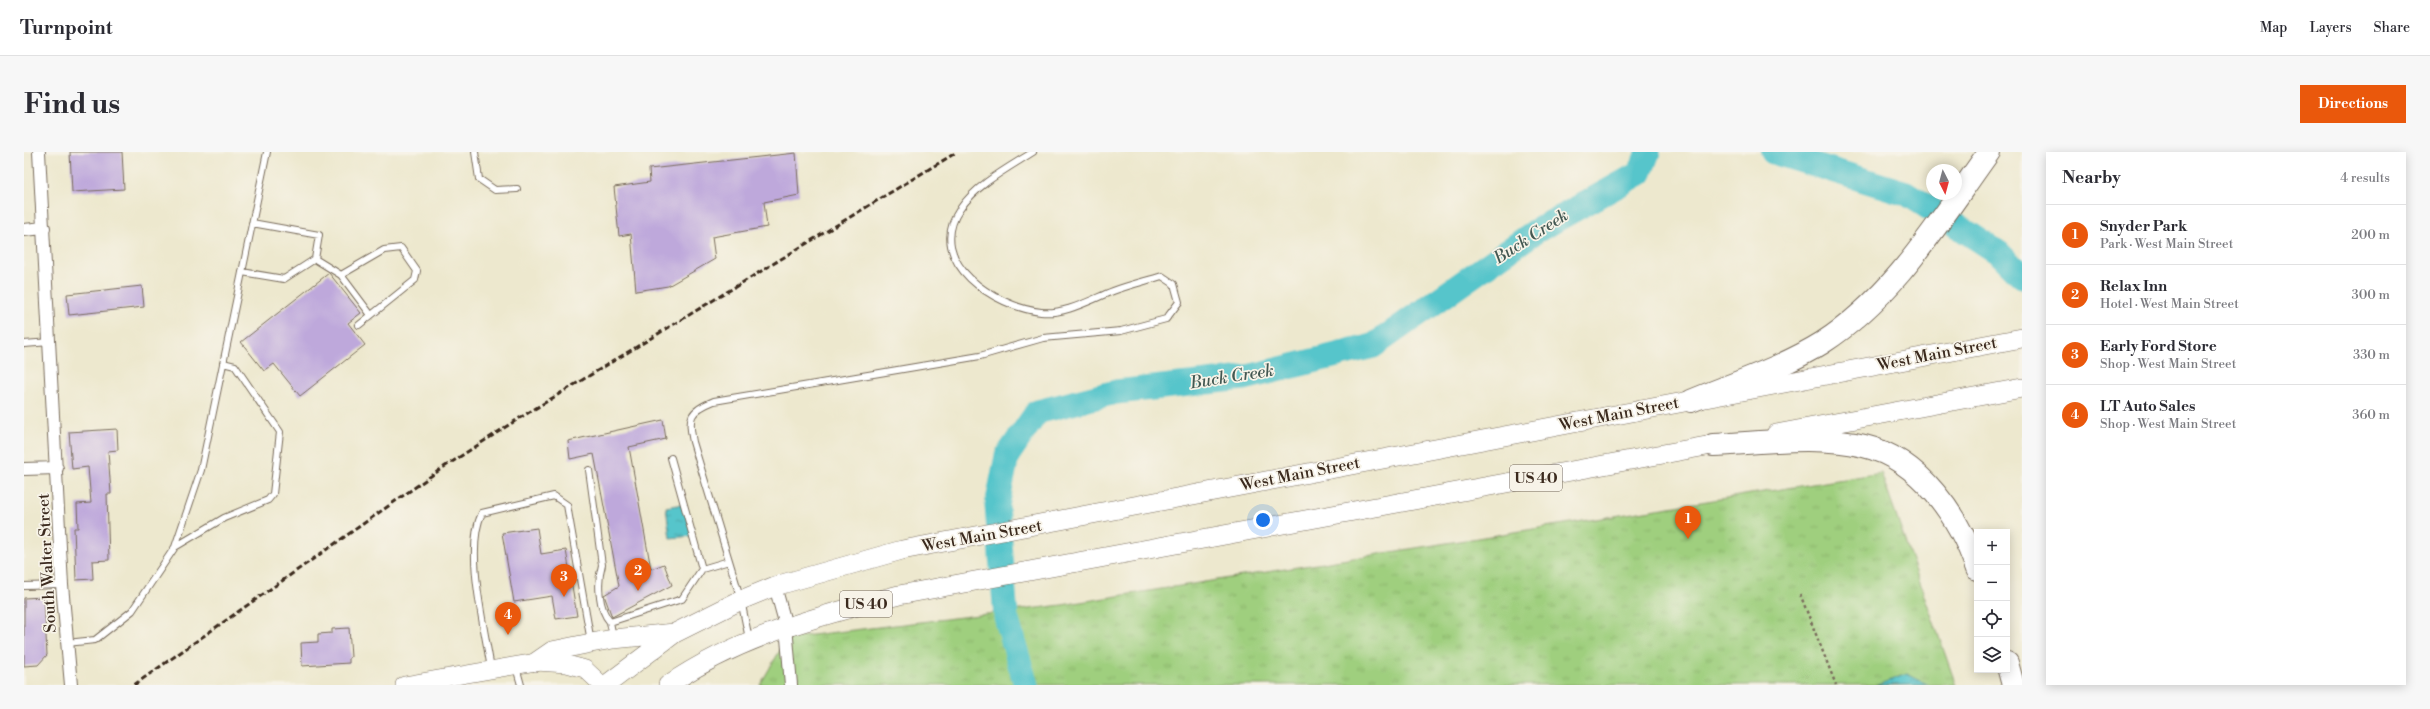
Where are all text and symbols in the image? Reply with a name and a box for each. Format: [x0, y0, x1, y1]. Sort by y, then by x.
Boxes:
text: Turnpoint [20, 16, 113, 40]
text: Map [2260, 19, 2287, 37]
text: Layers [2309, 19, 2352, 37]
text: Share [2374, 19, 2410, 37]
button: Directions [2300, 85, 2406, 123]
text: Find us [24, 87, 120, 122]
north arrow [1926, 164, 1962, 200]
text: Nearby [2062, 167, 2121, 189]
text: 4 results [2340, 170, 2390, 186]
water label: Buck Creek [1489, 205, 1573, 270]
text: Snyder Park [2100, 217, 2187, 236]
text: 1 [2072, 227, 2078, 243]
text: 200 m [2351, 227, 2390, 243]
text: Park · West Main Street [2100, 236, 2233, 252]
text: Relax Inn [2100, 277, 2167, 296]
text: 2 [2071, 287, 2079, 303]
text: 300 m [2352, 287, 2390, 303]
text: Hotel · West Main Street [2100, 296, 2239, 312]
street label: West Main Street [1874, 333, 1999, 376]
text: Early Ford Store [2100, 337, 2217, 356]
text: 3 [2071, 347, 2079, 363]
text: 330 m [2353, 347, 2390, 363]
text: Shop · West Main Street [2100, 356, 2236, 372]
water label: Buck Creek [1187, 359, 1276, 395]
street label: West Main Street [1556, 393, 1681, 436]
text: LT Auto Sales [2100, 397, 2195, 416]
text: 4 [2071, 407, 2079, 423]
text: 360 m [2352, 407, 2390, 423]
text: Shop · West Main Street [2100, 416, 2236, 432]
street label: West Main Street [1237, 453, 1362, 496]
road number: US 40 [1510, 465, 1562, 491]
street label: South Walter Street [33, 492, 61, 633]
pin: 1 [1675, 506, 1701, 539]
your location [1253, 510, 1273, 530]
street label: West Main Street [919, 516, 1044, 557]
map controls [1974, 529, 2010, 673]
button: + [1974, 529, 2010, 565]
pin: 2 [625, 558, 651, 591]
pin: 3 [551, 564, 577, 597]
button: − [1974, 565, 2010, 601]
road number: US 40 [840, 591, 892, 617]
button: locate [1974, 601, 2010, 637]
pin: 4 [495, 602, 521, 635]
button: layers [1974, 637, 2010, 673]

